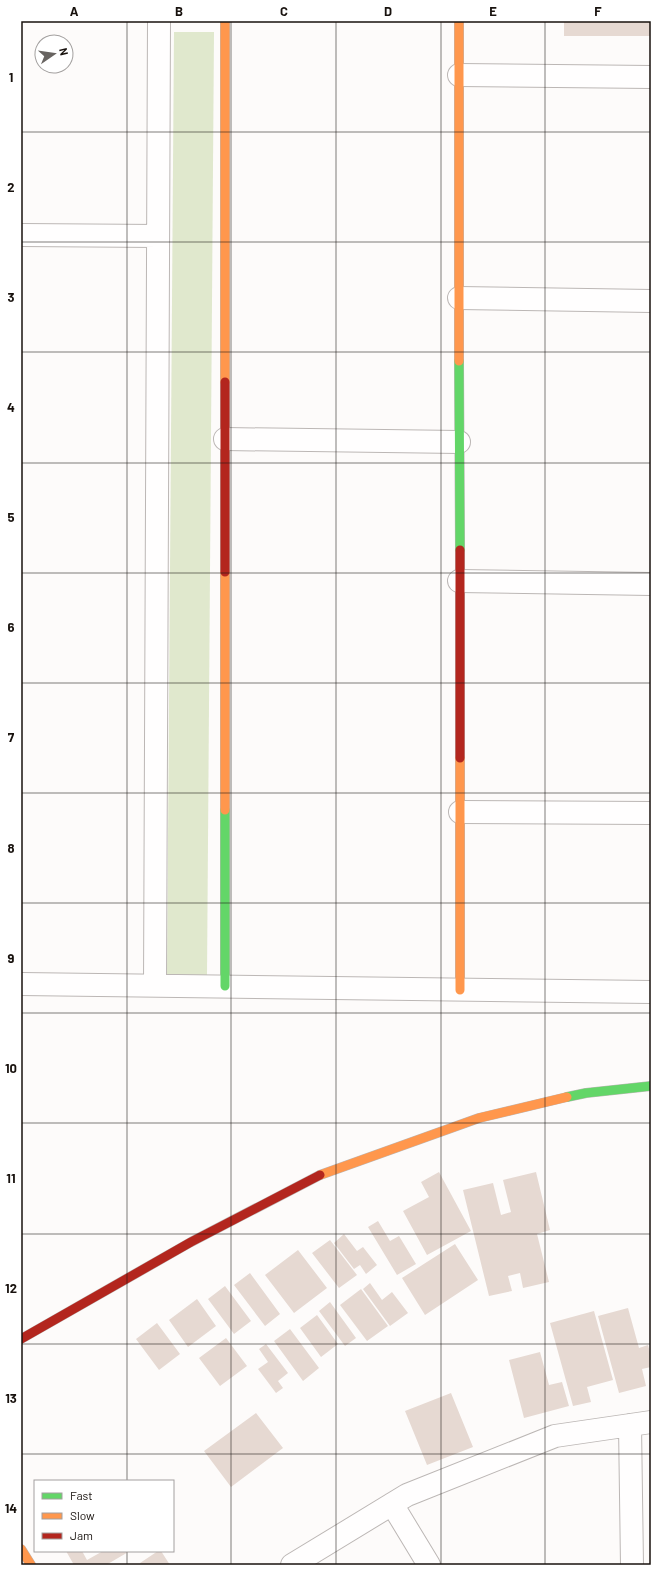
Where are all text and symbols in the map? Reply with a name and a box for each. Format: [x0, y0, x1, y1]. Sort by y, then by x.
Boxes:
text: A [70, 3, 79, 19]
text: B [175, 3, 183, 19]
text: C [280, 3, 288, 19]
text: D [384, 3, 392, 19]
text: E [489, 3, 497, 19]
text: F [594, 3, 602, 19]
north arrow [34, 34, 74, 74]
text: N [57, 47, 71, 57]
text: 1 [9, 69, 13, 85]
text: 2 [7, 179, 15, 195]
text: 3 [7, 289, 15, 305]
text: 4 [7, 399, 15, 415]
text: 5 [7, 509, 15, 525]
text: 6 [8, 619, 15, 635]
text: 7 [8, 729, 15, 745]
text: 8 [7, 840, 15, 856]
text: 9 [8, 950, 15, 966]
text: 10 [5, 1060, 17, 1076]
text: 11 [6, 1170, 16, 1186]
text: 12 [5, 1280, 17, 1296]
text: 13 [5, 1390, 17, 1406]
legend [34, 1480, 174, 1552]
text: Fast [70, 1488, 93, 1502]
text: 14 [5, 1500, 17, 1516]
text: Slow [70, 1508, 95, 1522]
text: Jam [70, 1528, 93, 1542]

